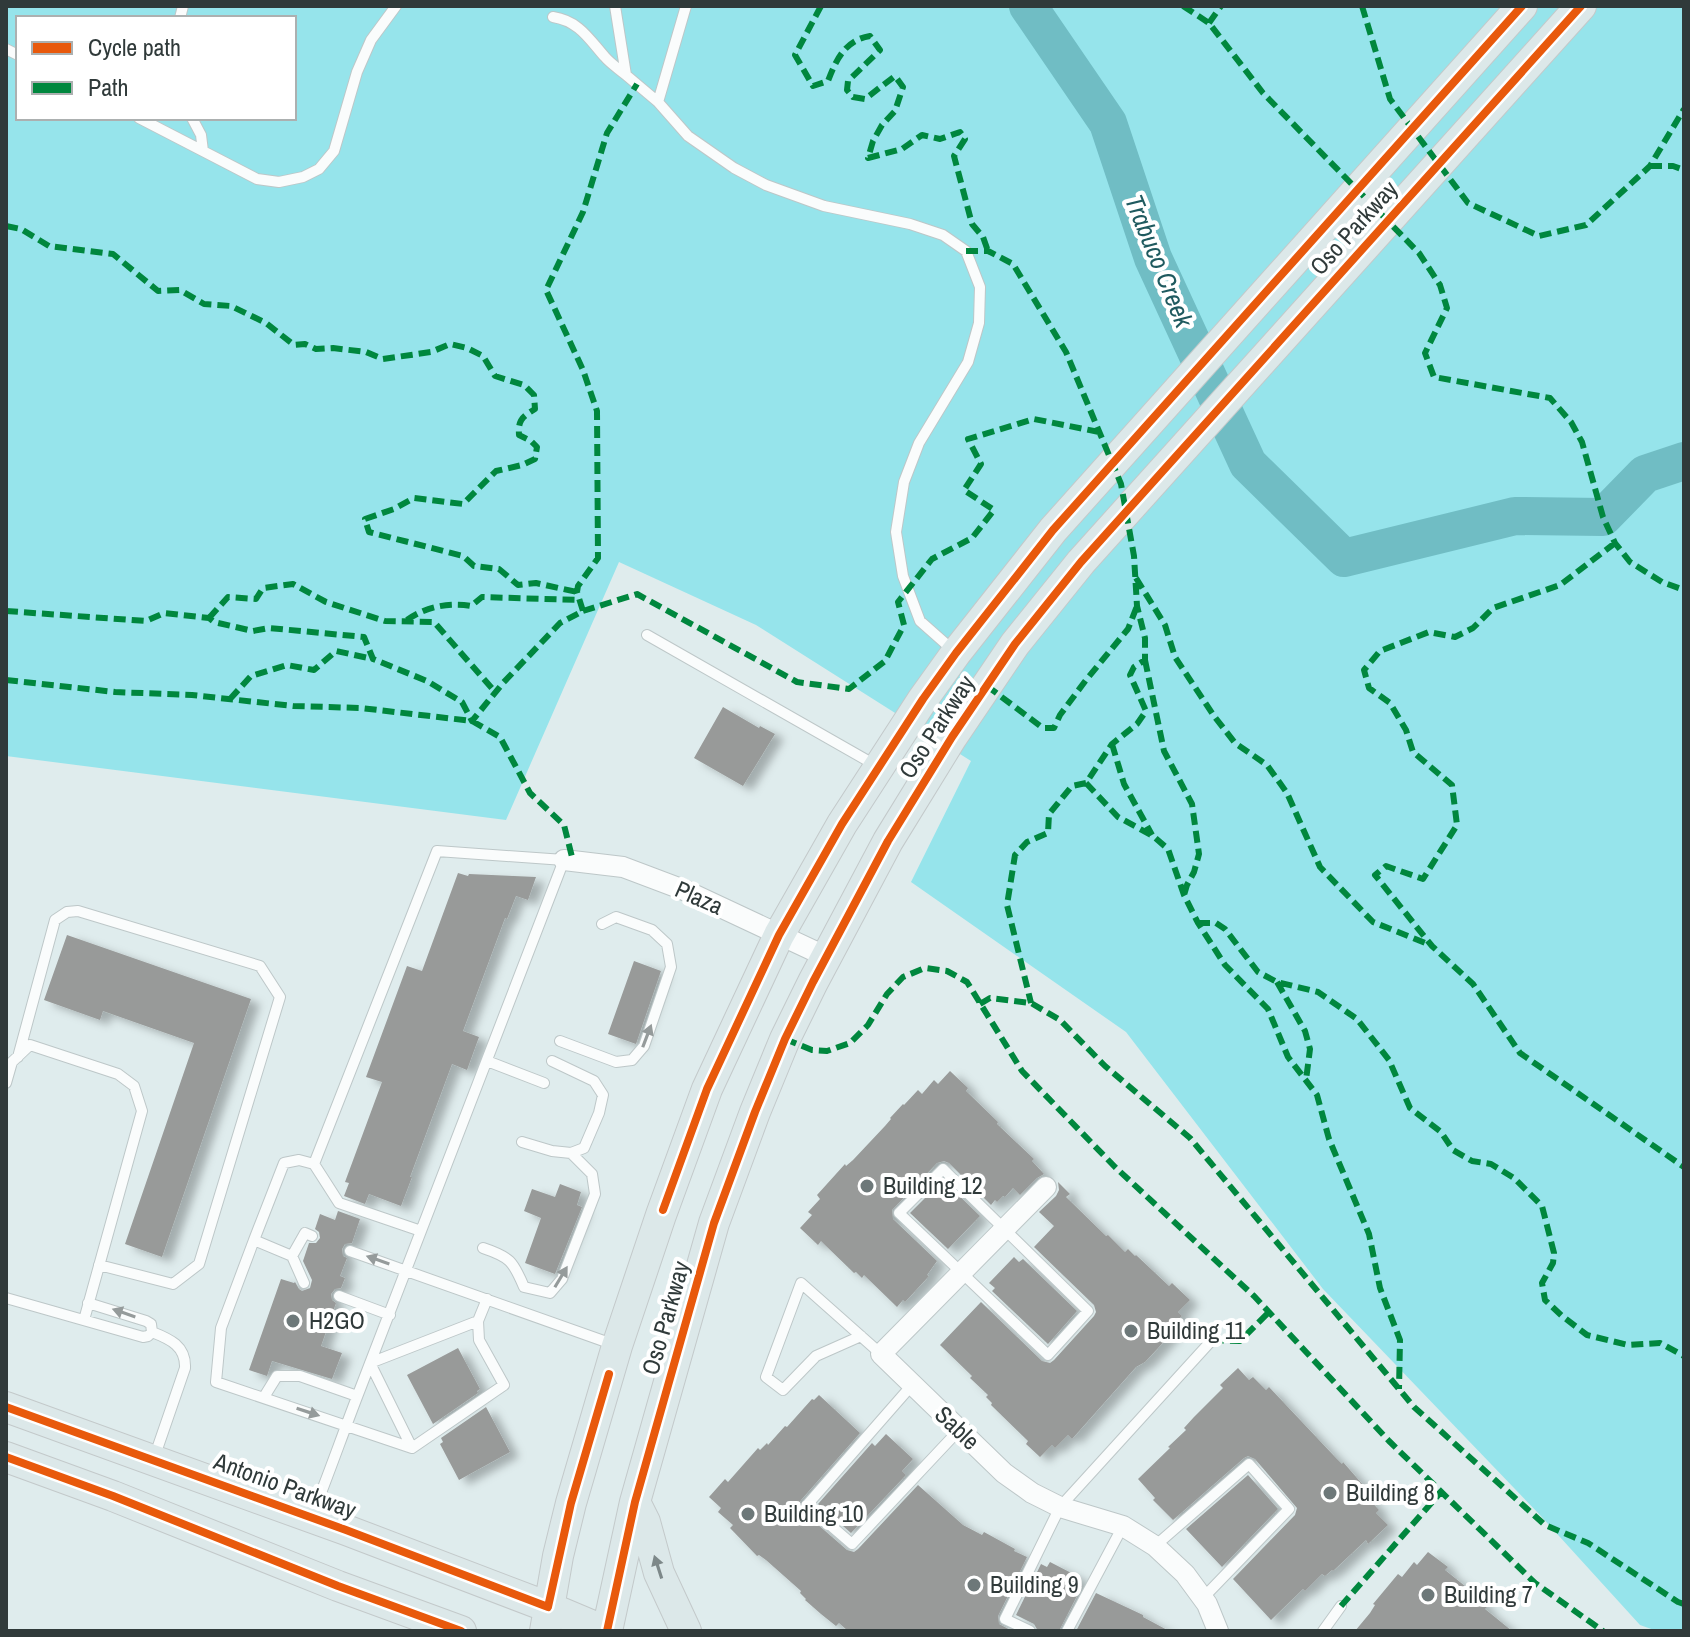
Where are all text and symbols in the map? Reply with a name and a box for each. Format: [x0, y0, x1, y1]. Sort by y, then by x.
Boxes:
legend [16, 16, 296, 120]
text: Cycle path [88, 31, 181, 63]
text: Path [88, 71, 129, 103]
street label: Oso Parkway [1302, 173, 1404, 282]
water label: Trabuco Creek [1117, 189, 1202, 334]
street label: Oso Parkway [891, 669, 982, 784]
street label: Plaza [670, 872, 728, 922]
one-way arrow [641, 1023, 654, 1047]
place label: Building 12 [883, 1169, 983, 1201]
marker: Building 12 [858, 1177, 876, 1195]
one-way arrow [366, 1254, 390, 1266]
street label: Oso Parkway [634, 1257, 697, 1378]
one-way arrow [554, 1266, 568, 1288]
place label: H2GO [309, 1304, 365, 1336]
one-way arrow [112, 1307, 136, 1319]
marker: H2GO [284, 1312, 302, 1330]
place label: Building 11 [1147, 1314, 1245, 1346]
marker: Building 11 [1122, 1322, 1140, 1340]
street label: Sable [928, 1398, 987, 1456]
one-way arrow [296, 1407, 320, 1419]
street label: Antonio Parkway [209, 1444, 361, 1526]
place label: Building 8 [1346, 1476, 1435, 1508]
marker: Building 8 [1321, 1484, 1339, 1502]
place label: Building 10 [764, 1497, 864, 1529]
marker: Building 10 [739, 1505, 757, 1523]
one-way arrow [651, 1555, 664, 1579]
place label: Building 9 [990, 1568, 1079, 1600]
marker: Building 9 [965, 1576, 983, 1594]
place label: Building 7 [1444, 1578, 1533, 1610]
marker: Building 7 [1419, 1586, 1437, 1604]

